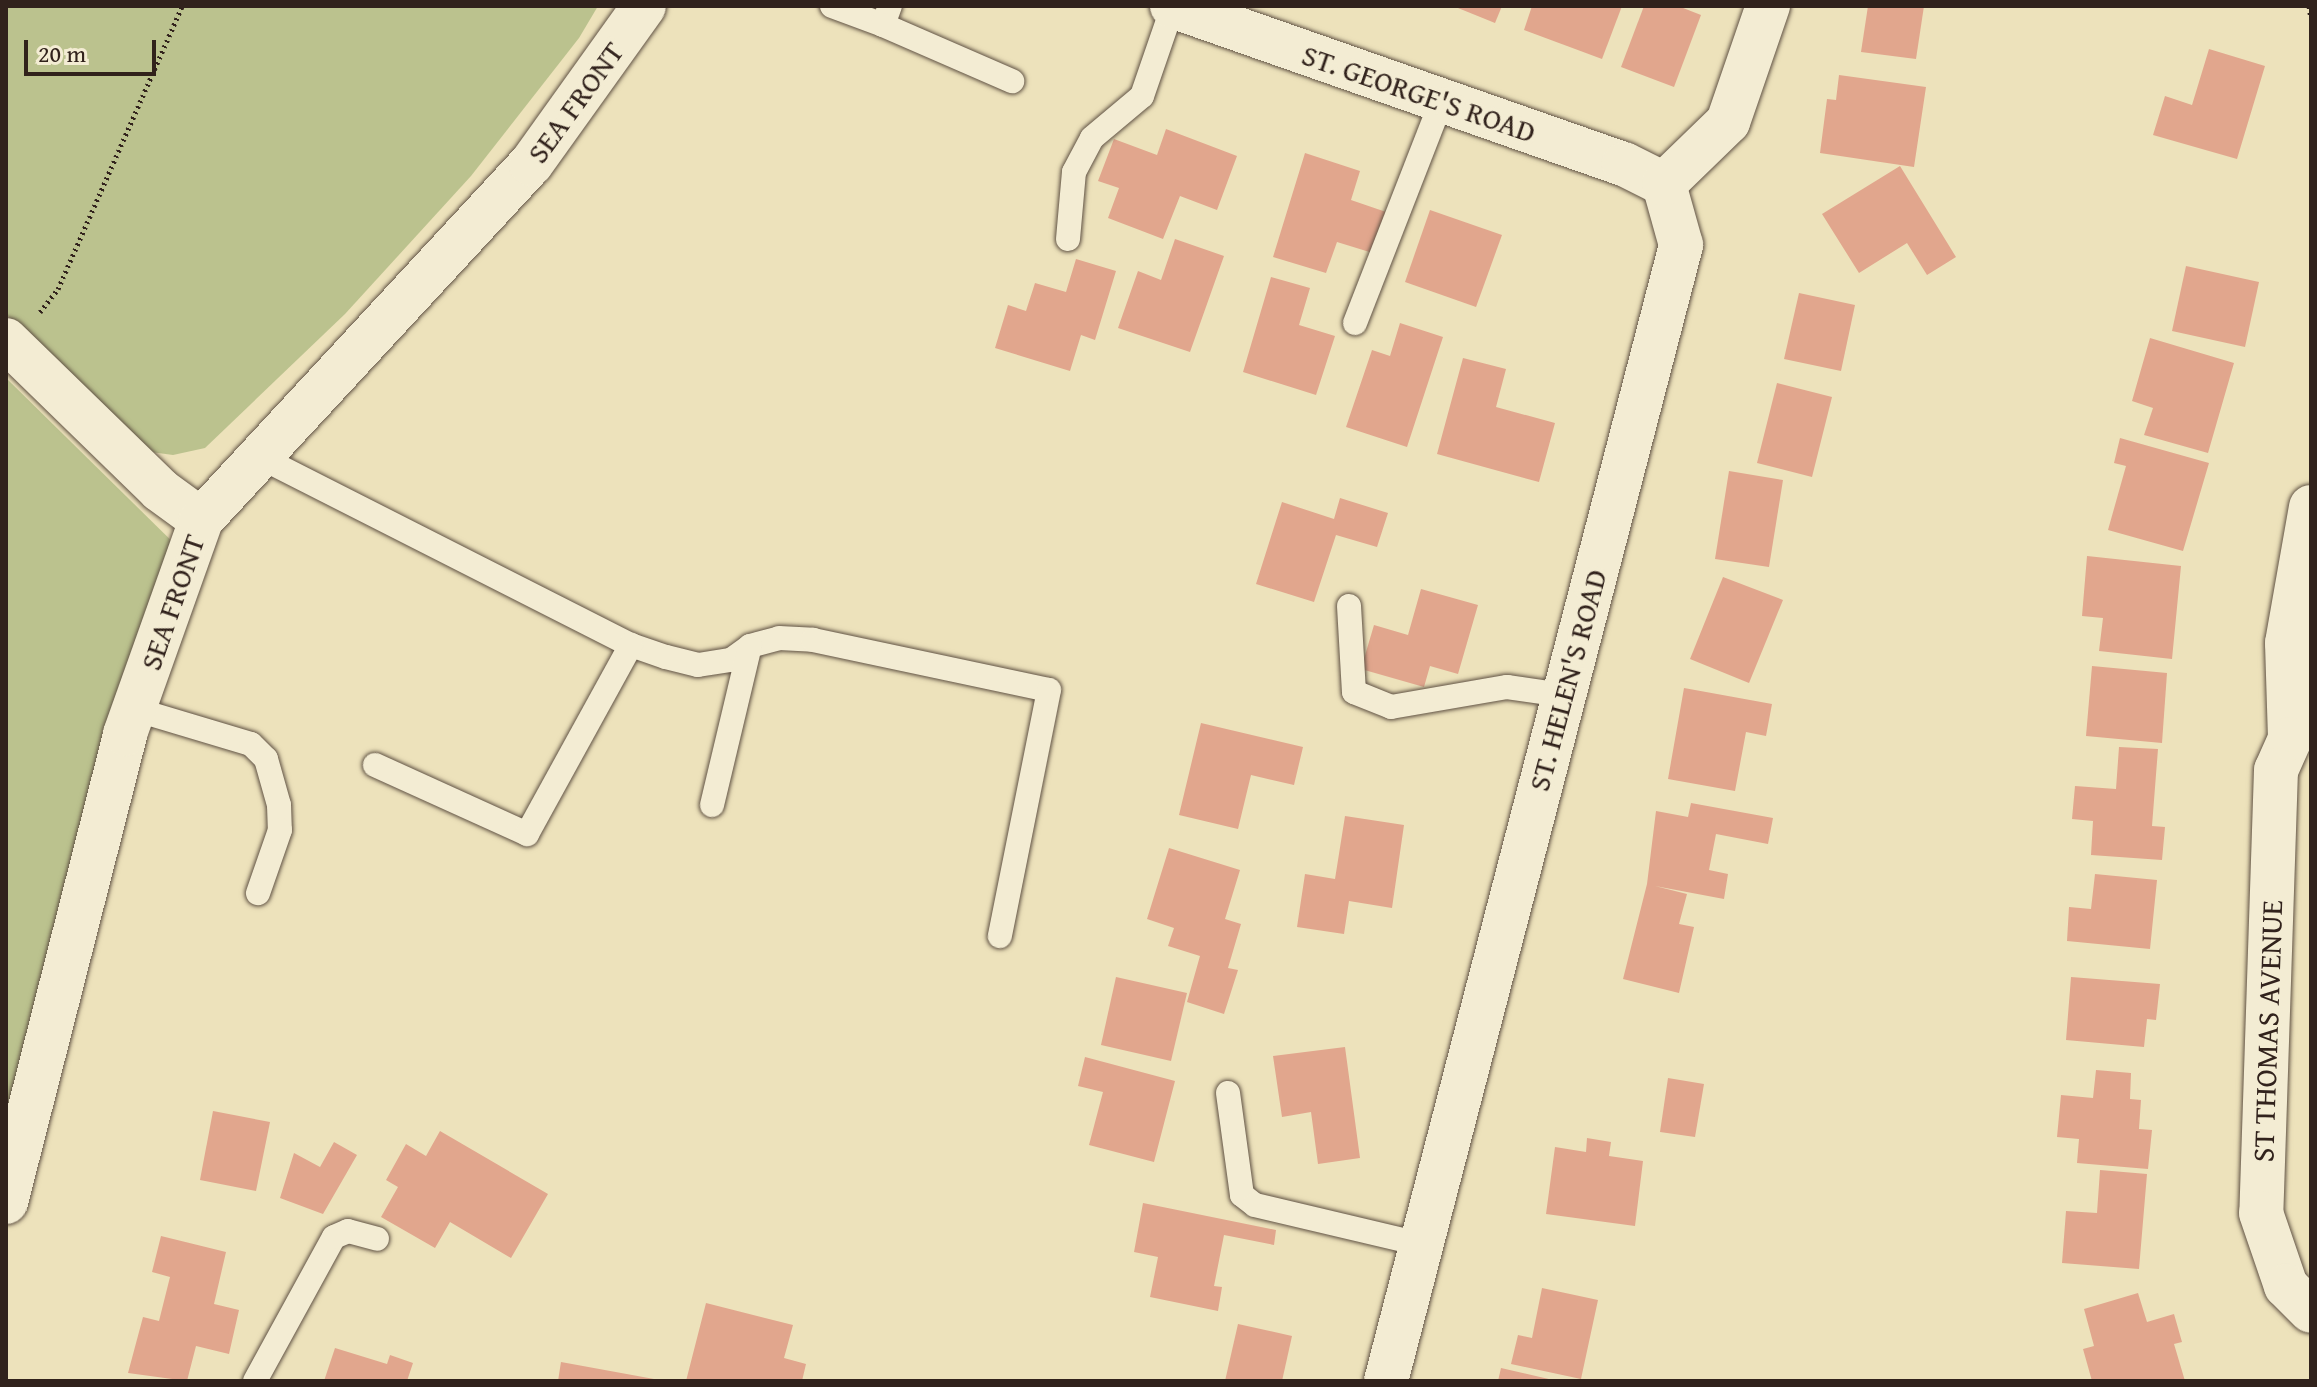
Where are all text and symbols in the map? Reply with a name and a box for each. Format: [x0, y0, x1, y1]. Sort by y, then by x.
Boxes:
scale bar [28, 24, 160, 74]
street label: SEA FRONT [519, 34, 631, 170]
text: 20 m [38, 36, 86, 71]
street label: ST. GEORGE'S ROAD [1297, 36, 1541, 150]
street label: SEA FRONT [132, 529, 212, 675]
street label: ST. HELEN'S ROAD [1520, 565, 1614, 795]
street label: ST THOMAS AVENUE [2244, 899, 2290, 1163]

